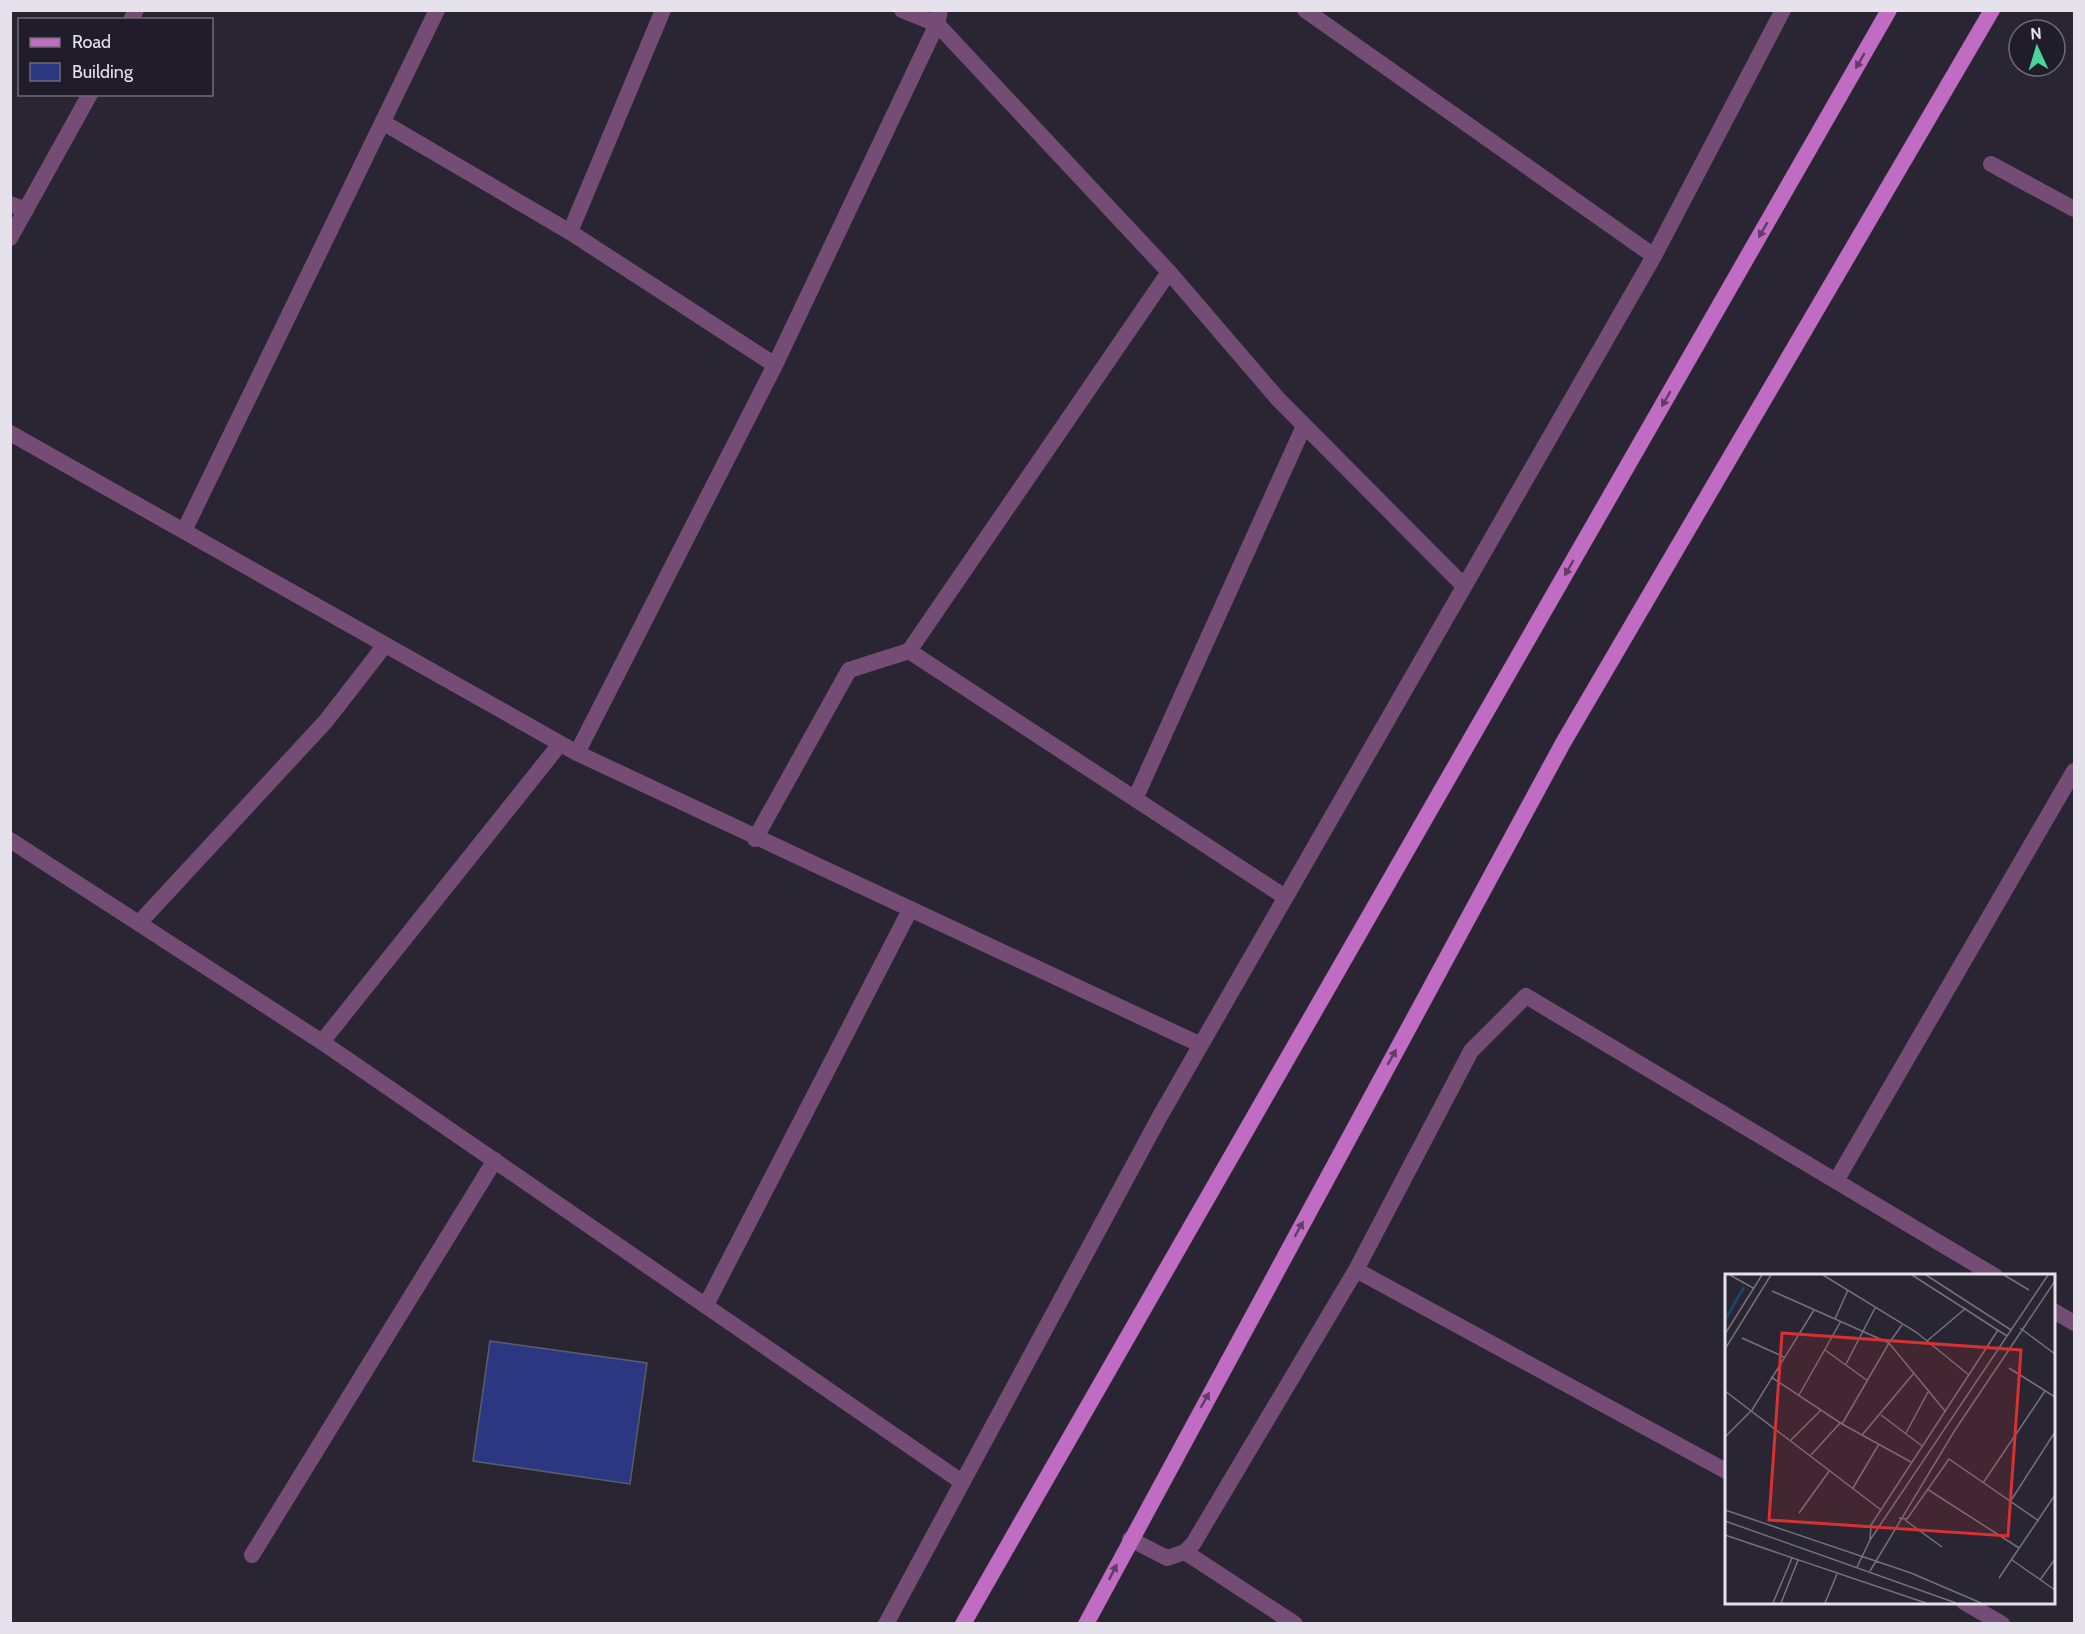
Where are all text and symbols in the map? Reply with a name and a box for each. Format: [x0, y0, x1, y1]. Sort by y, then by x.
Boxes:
legend [18, 18, 213, 96]
north arrow [2007, 18, 2067, 78]
text: N [2030, 24, 2042, 43]
text: Road [72, 31, 111, 53]
one-way arrow [1855, 53, 1866, 69]
text: Building [72, 61, 134, 83]
one-way arrow [1758, 222, 1768, 239]
one-way arrow [1661, 391, 1671, 408]
one-way arrow [1564, 560, 1574, 577]
one-way arrow [1387, 1049, 1397, 1066]
one-way arrow [1294, 1220, 1304, 1237]
inset map [1725, 1274, 2055, 1604]
one-way arrow [1200, 1391, 1210, 1408]
one-way arrow [1108, 1563, 1118, 1580]

